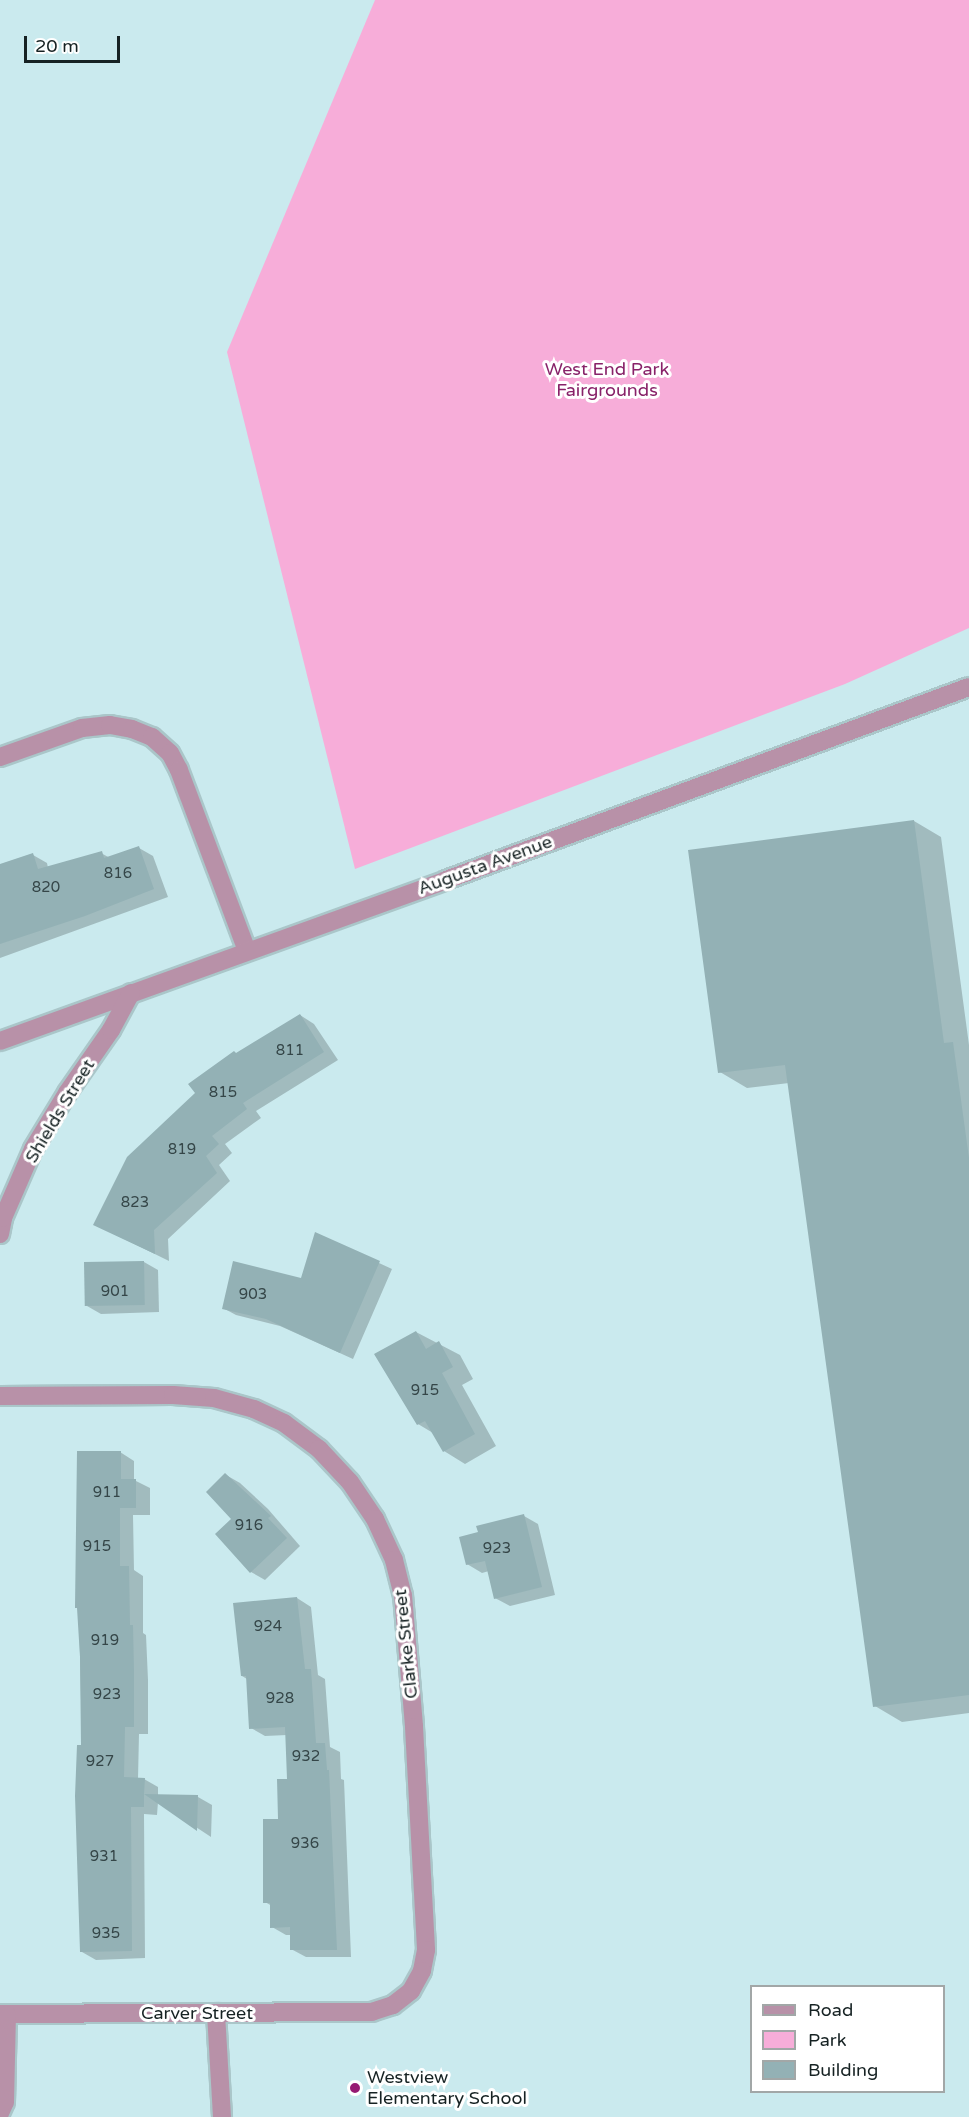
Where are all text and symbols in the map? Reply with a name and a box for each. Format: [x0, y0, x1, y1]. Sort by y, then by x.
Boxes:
scale bar [27, 24, 123, 62]
text: 20 m [35, 35, 79, 57]
park label: West End Park Fairgrounds [545, 359, 669, 401]
street label: Augusta Avenue [415, 831, 555, 899]
house number: 816 [104, 865, 132, 883]
house number: 820 [32, 879, 60, 897]
house number: 811 [276, 1042, 304, 1060]
street label: Shields Street [21, 1055, 99, 1167]
house number: 815 [209, 1084, 237, 1102]
house number: 819 [168, 1141, 196, 1159]
house number: 823 [121, 1194, 149, 1212]
house number: 901 [101, 1283, 129, 1301]
house number: 903 [239, 1286, 267, 1304]
house number: 915 [411, 1382, 439, 1400]
house number: 911 [93, 1484, 121, 1502]
house number: 916 [235, 1517, 263, 1535]
house number: 915 [83, 1538, 111, 1556]
house number: 923 [483, 1540, 511, 1558]
street label: Clarke Street [390, 1588, 422, 1700]
house number: 924 [254, 1618, 282, 1636]
house number: 919 [91, 1632, 119, 1650]
house number: 923 [93, 1686, 121, 1704]
house number: 928 [266, 1690, 294, 1708]
house number: 932 [292, 1748, 320, 1766]
house number: 927 [86, 1753, 114, 1771]
house number: 936 [291, 1835, 319, 1853]
house number: 931 [90, 1848, 118, 1866]
house number: 935 [92, 1925, 120, 1943]
legend [750, 1985, 945, 2093]
text: Road [808, 1999, 853, 2021]
street label: Carver Street [141, 2002, 253, 2024]
text: Park [808, 2029, 846, 2051]
text: Building [808, 2059, 878, 2081]
place label: Westview Elementary School [367, 2067, 527, 2110]
marker: Westview Elementary School [348, 2081, 362, 2095]

